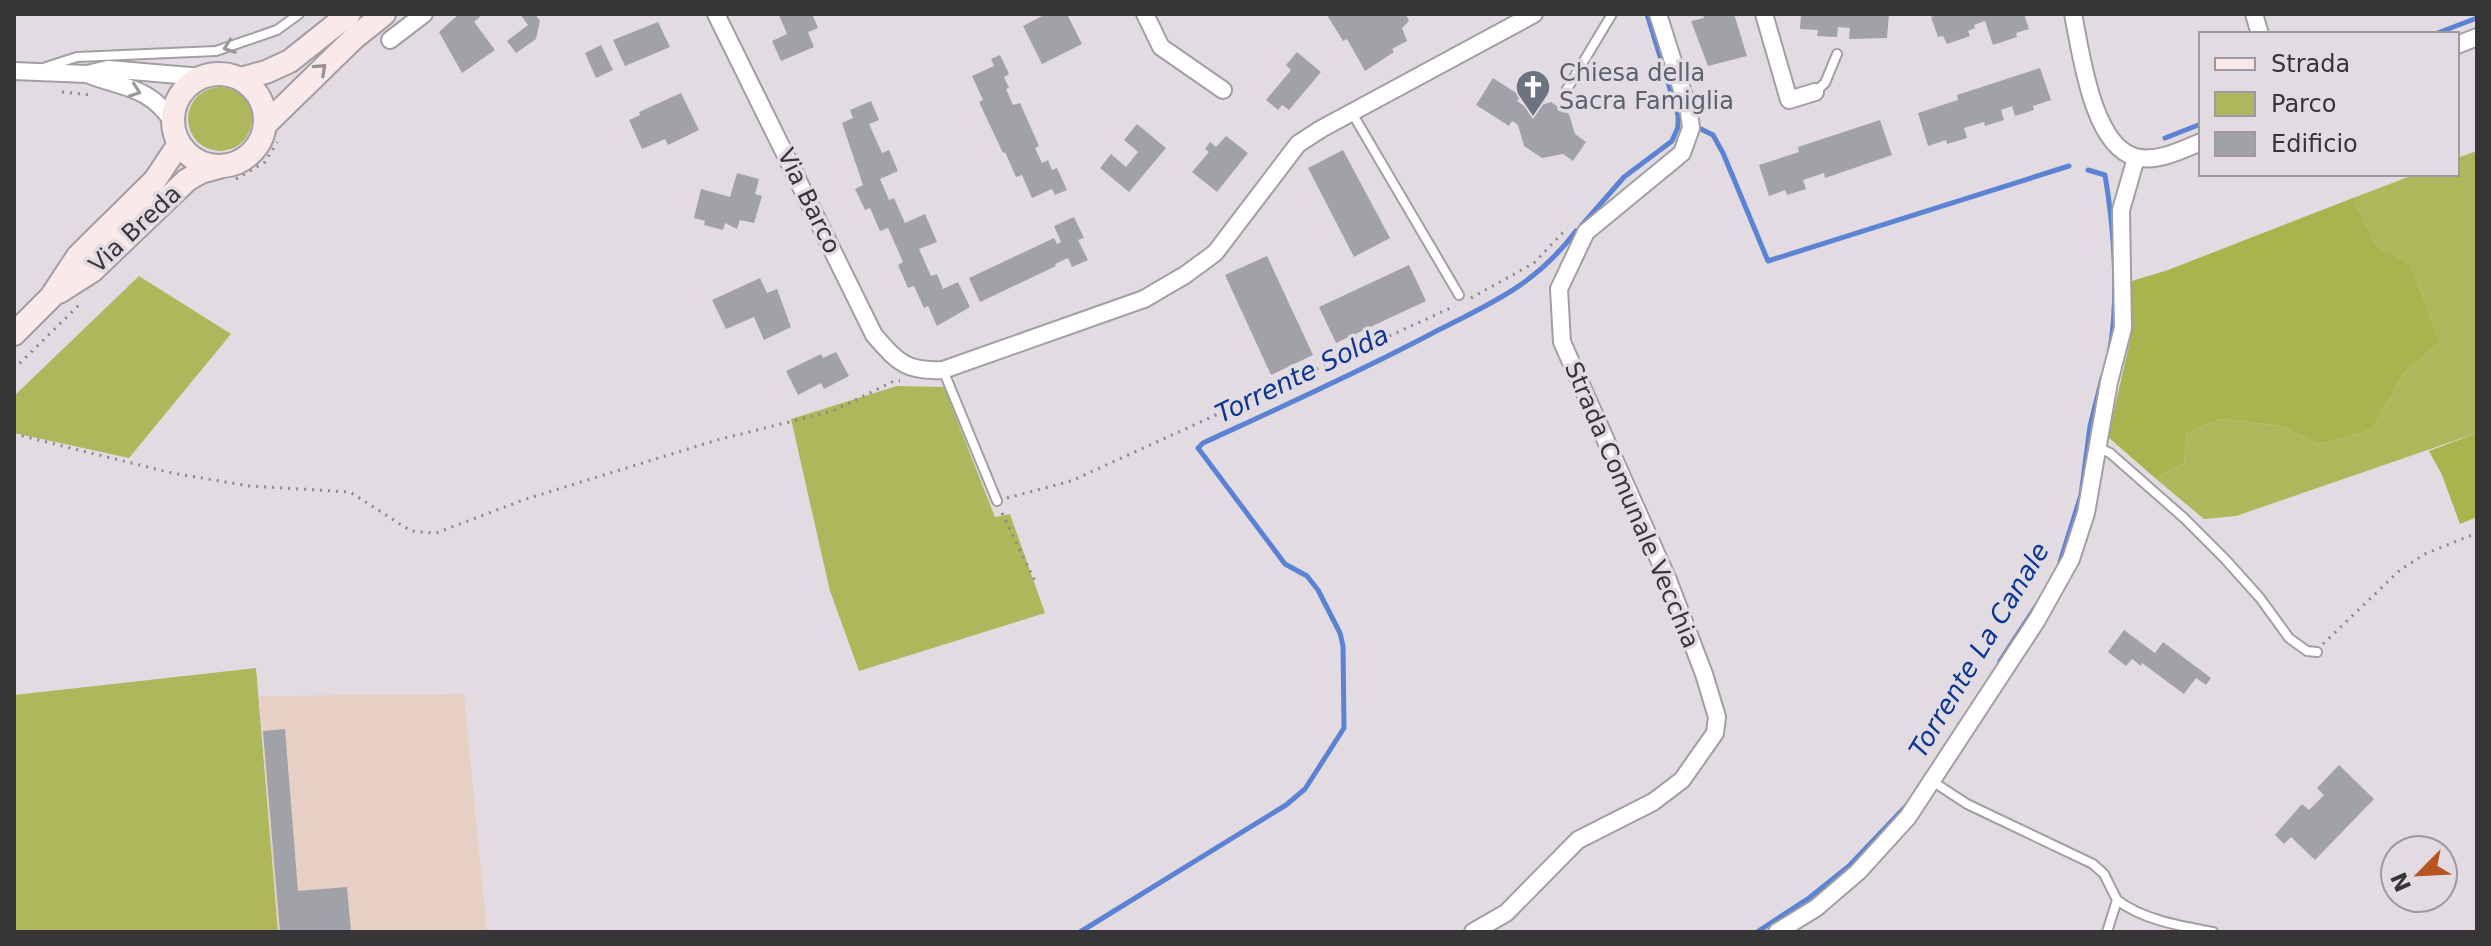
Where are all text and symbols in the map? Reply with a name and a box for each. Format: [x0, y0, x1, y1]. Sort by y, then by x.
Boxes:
legend [2199, 32, 2459, 176]
one-way arrow [223, 37, 237, 53]
text: Strada [2271, 50, 2350, 78]
place label: Chiesa della Sacra Famiglia [1559, 59, 1734, 115]
one-way arrow [312, 64, 326, 78]
church icon: Chiesa della Sacra Famiglia [1514, 68, 1552, 118]
one-way arrow [127, 81, 141, 97]
text: Parco [2271, 90, 2336, 118]
text: Edificio [2271, 130, 2358, 158]
street label: Via Barco [772, 144, 846, 258]
street label: Via Breda [83, 179, 187, 279]
water label: Torrente Solda [1211, 319, 1393, 429]
street label: Strada Comunale Vecchia [1559, 358, 1705, 652]
water label: Torrente La Canale [1903, 537, 2055, 763]
north arrow [2379, 834, 2459, 914]
text: N [2386, 868, 2416, 895]

